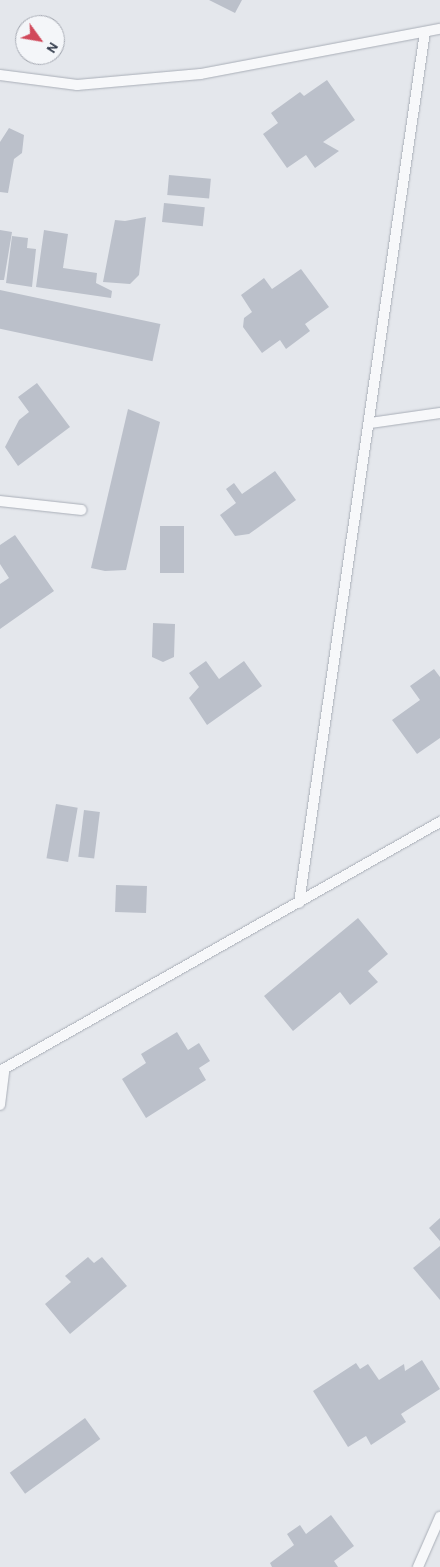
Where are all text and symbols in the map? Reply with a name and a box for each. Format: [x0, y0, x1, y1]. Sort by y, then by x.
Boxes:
north arrow [15, 15, 65, 65]
text: N [42, 39, 62, 56]

